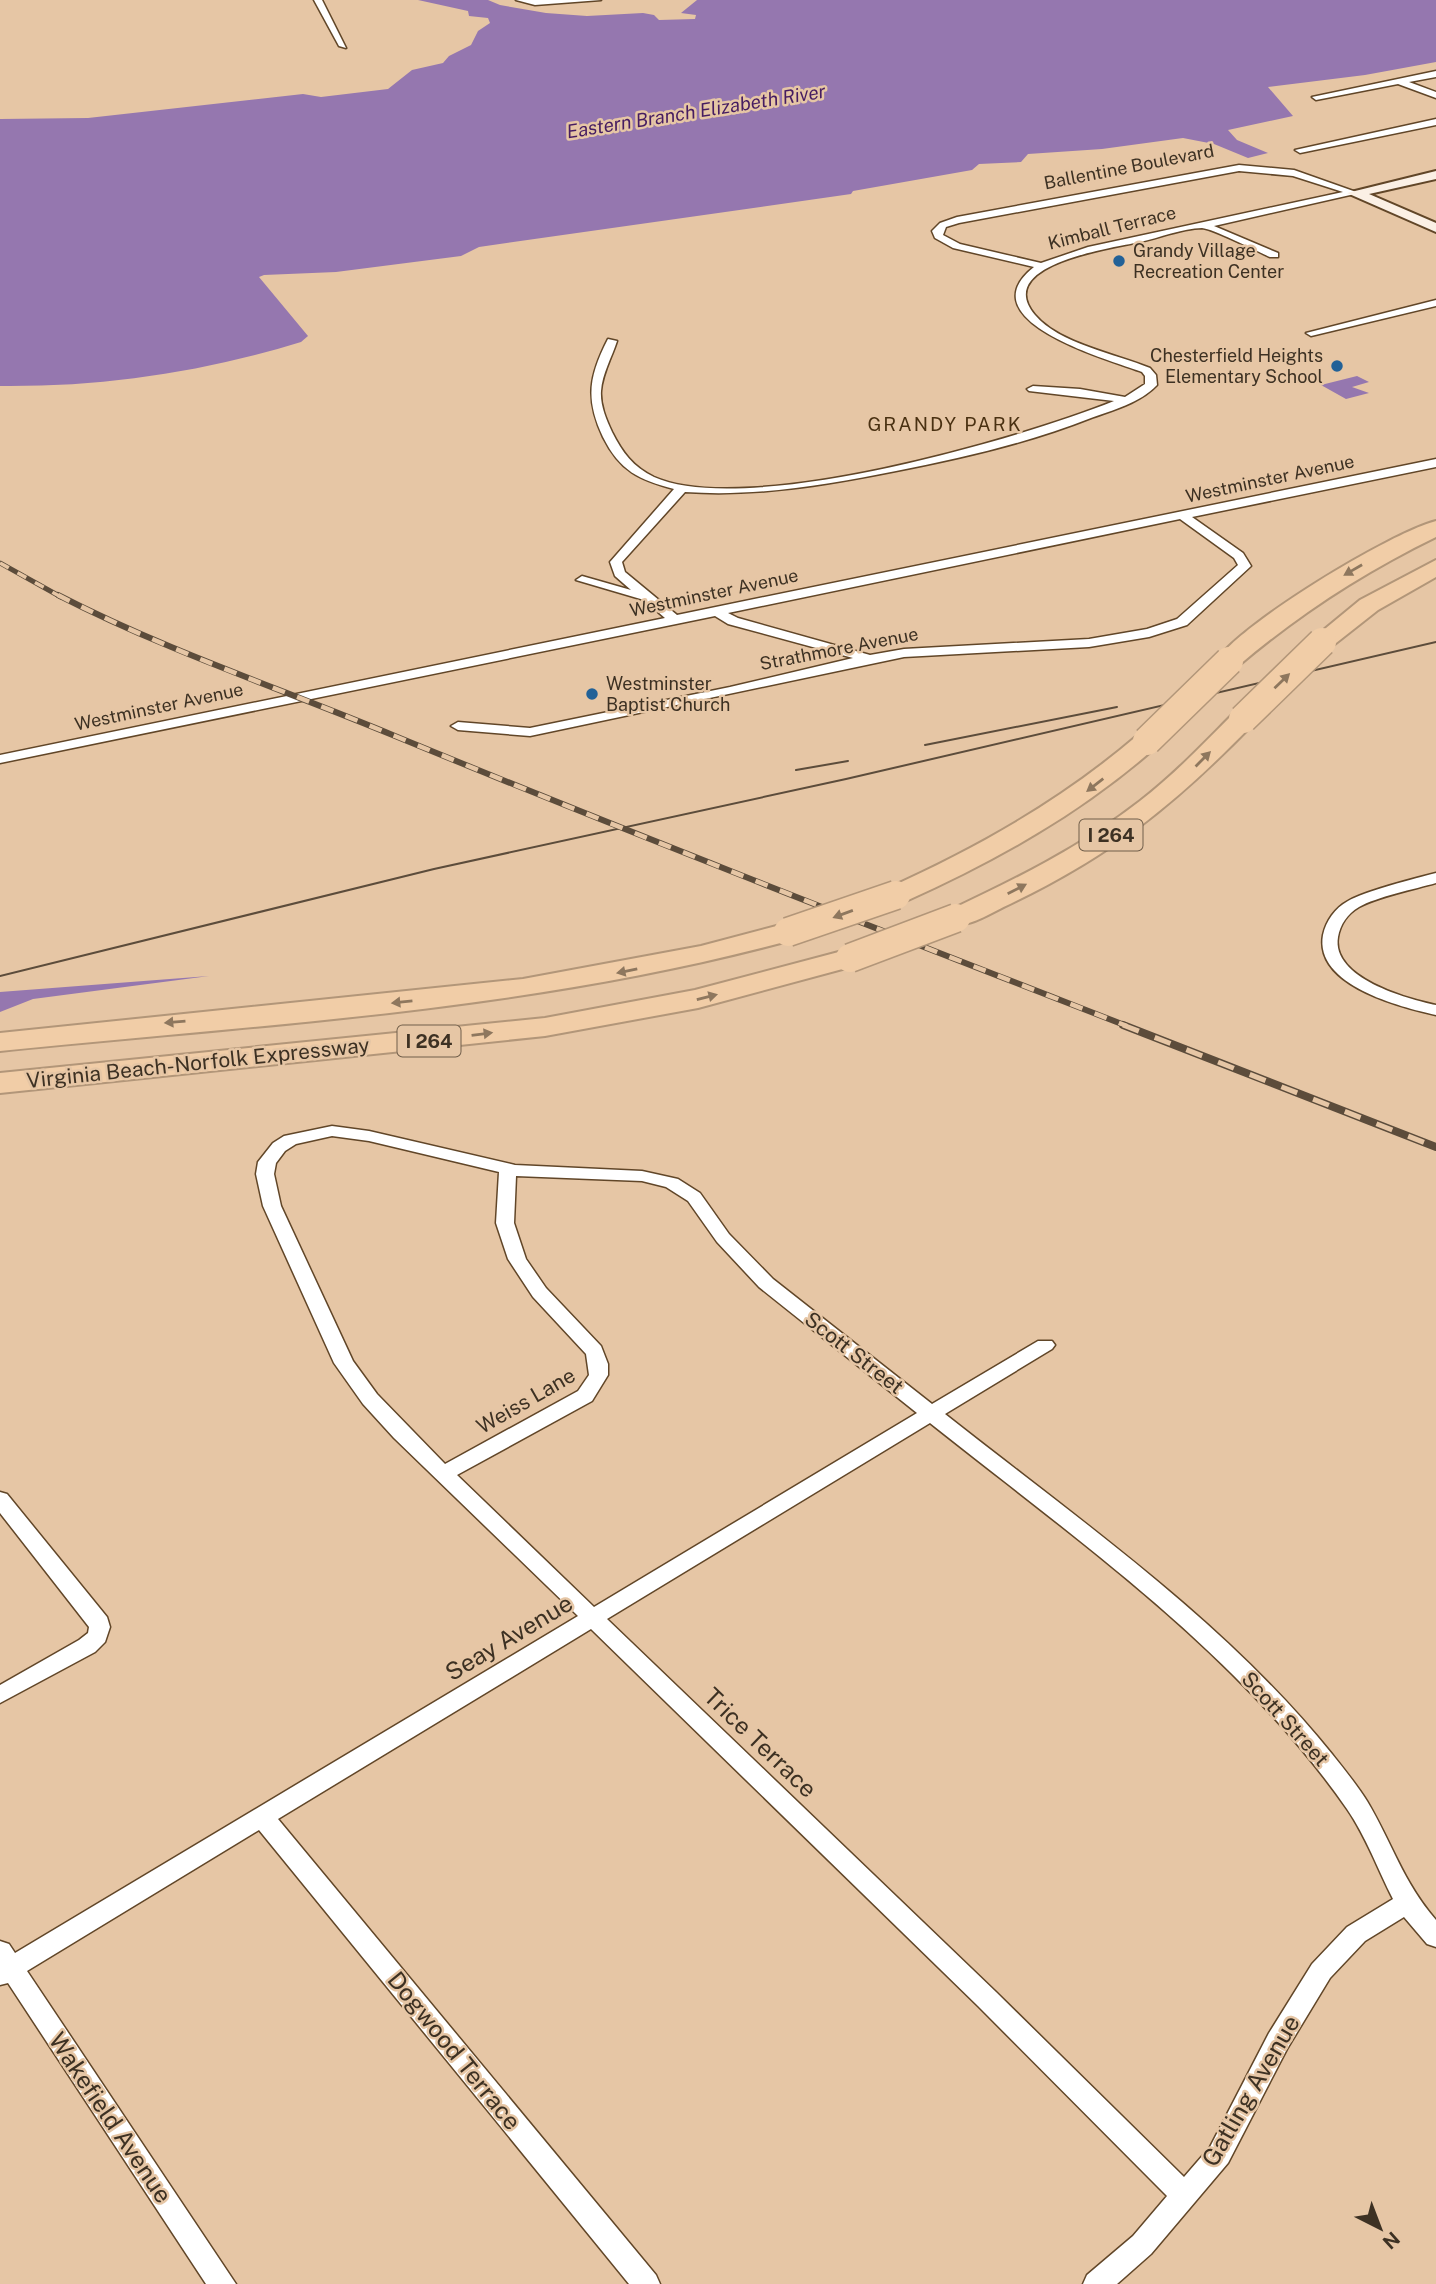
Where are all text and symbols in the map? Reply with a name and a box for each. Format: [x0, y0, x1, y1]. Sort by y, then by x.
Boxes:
water label: Eastern Branch Elizabeth River [565, 80, 828, 142]
street label: Ballentine Boulevard [1042, 140, 1216, 193]
street label: Kimball Terrace [1046, 201, 1178, 254]
place label: Grandy Village Recreation Center [1133, 240, 1284, 282]
marker: Grandy Village Recreation Center [1111, 253, 1127, 269]
place label: Chesterfield Heights Elementary School [1150, 345, 1323, 387]
marker: Chesterfield Heights Elementary School [1329, 358, 1345, 374]
district label: GRANDY PARK [867, 413, 1023, 435]
street label: Westminster Avenue [1184, 450, 1356, 507]
one-way arrow [1343, 563, 1363, 575]
street label: Westminster Avenue [628, 564, 800, 621]
street label: Strathmore Avenue [758, 623, 920, 674]
one-way arrow [1274, 672, 1291, 689]
place label: Westminster Baptist Church [606, 673, 730, 715]
street label: Westminster Avenue [73, 678, 245, 735]
marker: Westminster Baptist Church [584, 686, 600, 702]
one-way arrow [1194, 751, 1211, 768]
one-way arrow [1087, 778, 1105, 793]
road number: I 264 [1080, 820, 1142, 850]
one-way arrow [1007, 884, 1027, 895]
one-way arrow [832, 909, 853, 920]
one-way arrow [616, 966, 638, 977]
one-way arrow [696, 991, 718, 1002]
one-way arrow [390, 996, 412, 1007]
one-way arrow [164, 1017, 186, 1028]
road number: I 264 [398, 1026, 460, 1056]
one-way arrow [471, 1029, 493, 1040]
street label: Virginia Beach-Norfolk Expressway [25, 1032, 371, 1093]
street label: Scott Street [800, 1306, 909, 1399]
street label: Weiss Lane [472, 1362, 580, 1439]
street label: Seay Avenue [440, 1588, 577, 1686]
street label: Scott Street [1236, 1666, 1334, 1771]
street label: Trice Terrace [699, 1682, 823, 1803]
street label: Dogwood Terrace [382, 1966, 527, 2135]
street label: Gatling Avenue [1196, 2010, 1305, 2171]
street label: Wakefield Avenue [43, 2027, 178, 2208]
north arrow [1345, 2193, 1415, 2263]
text: N [1378, 2227, 1404, 2254]

